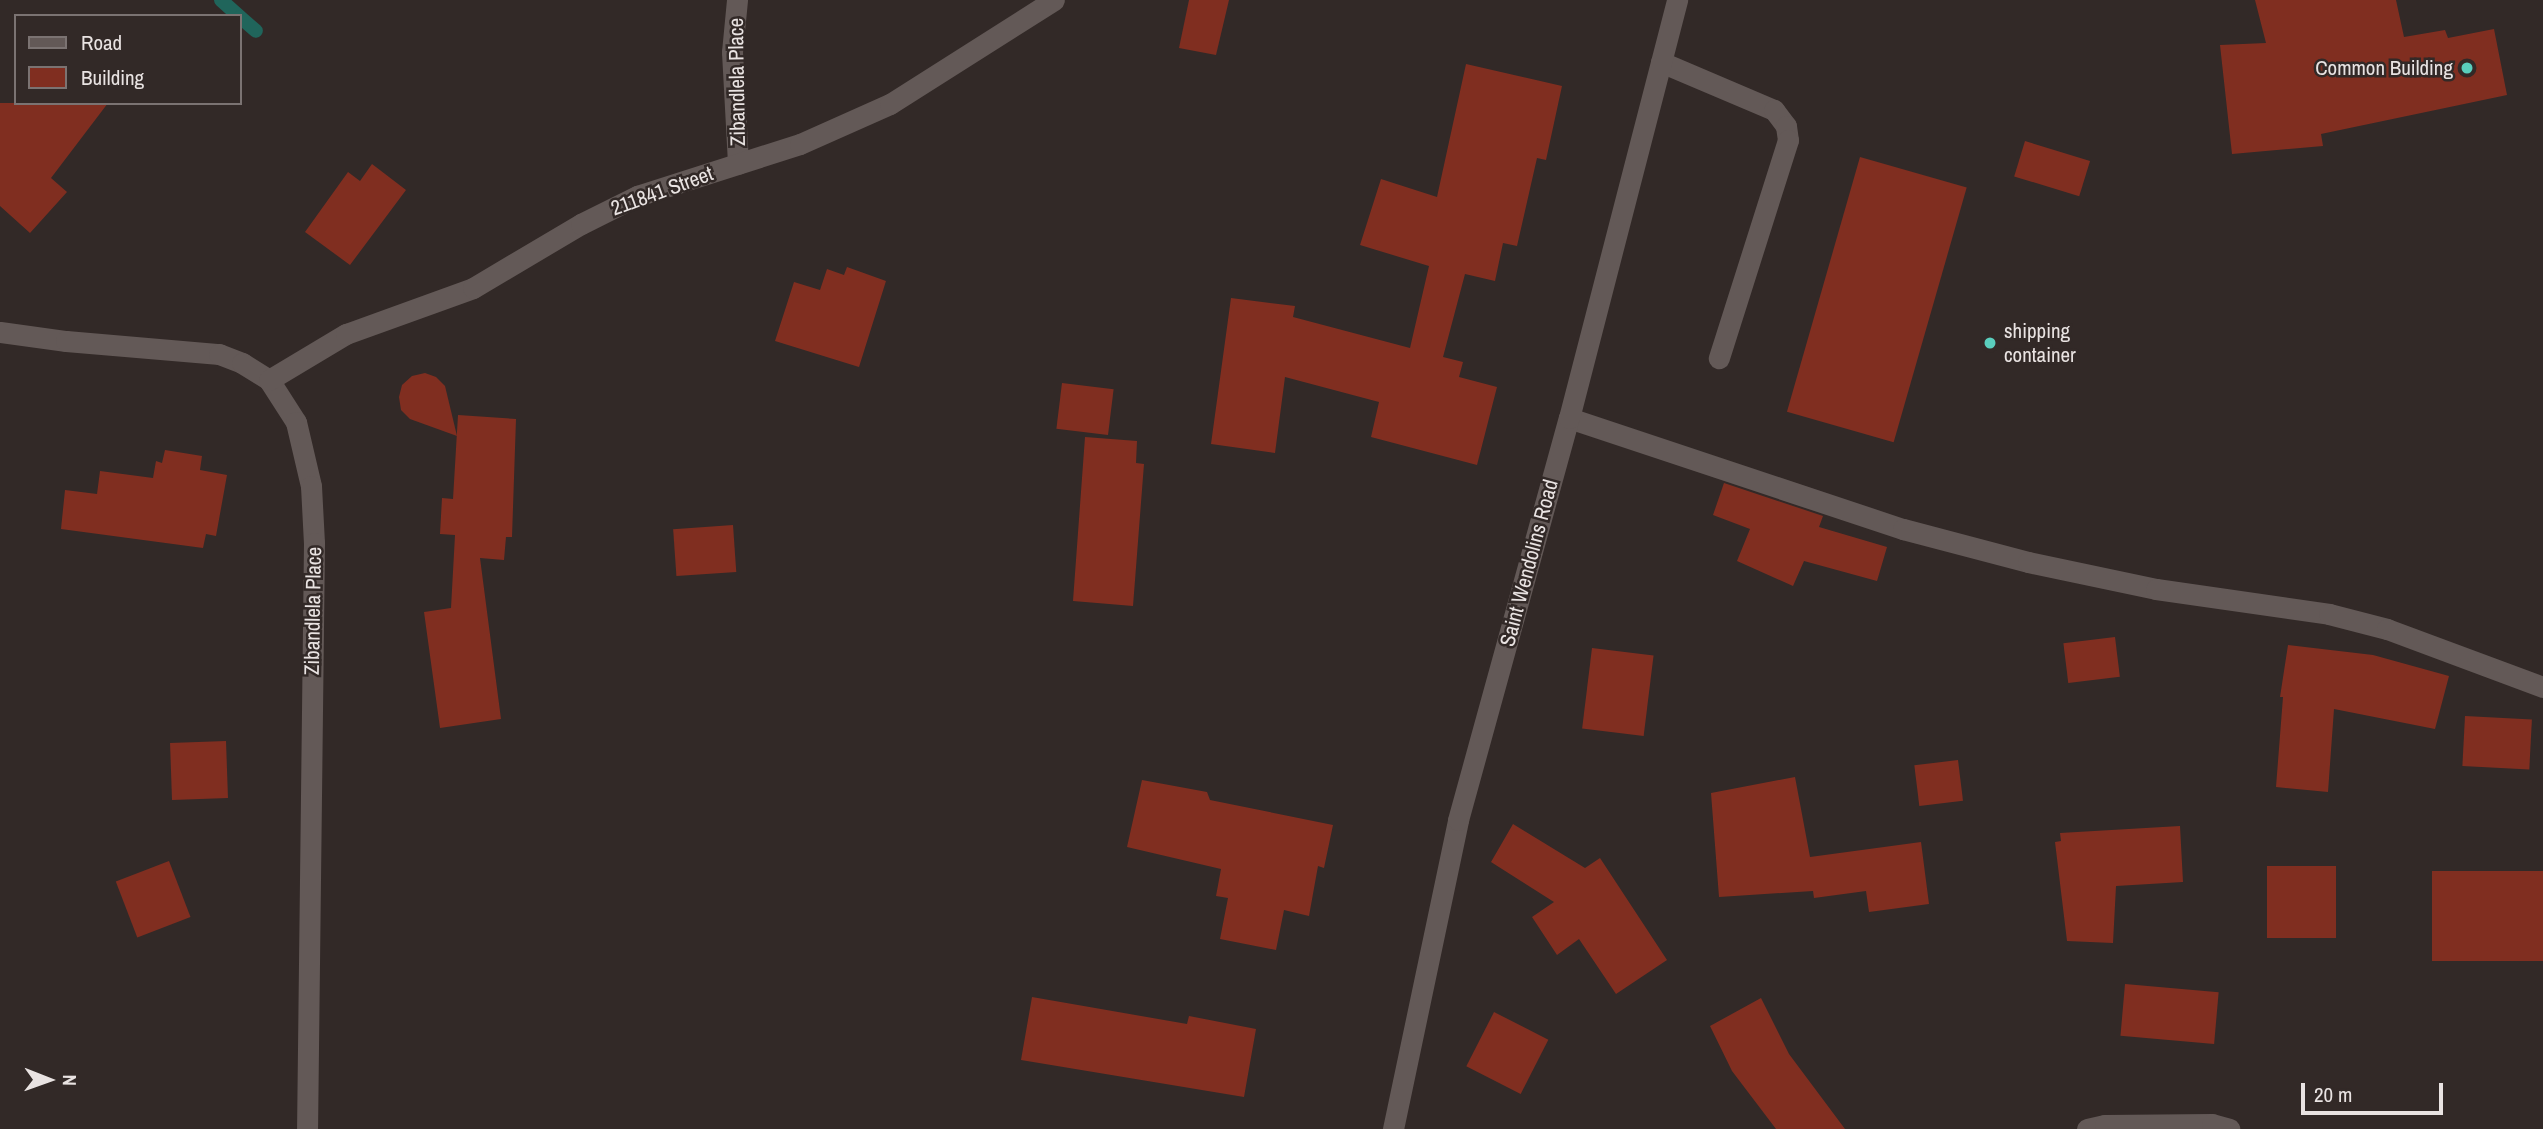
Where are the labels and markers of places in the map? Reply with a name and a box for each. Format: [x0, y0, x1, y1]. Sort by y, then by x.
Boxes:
place label: Common Building [2315, 55, 2453, 81]
marker: Common Building [2459, 60, 2475, 76]
place label: shipping container [2004, 318, 2076, 368]
marker: shipping container [1982, 335, 1998, 351]

